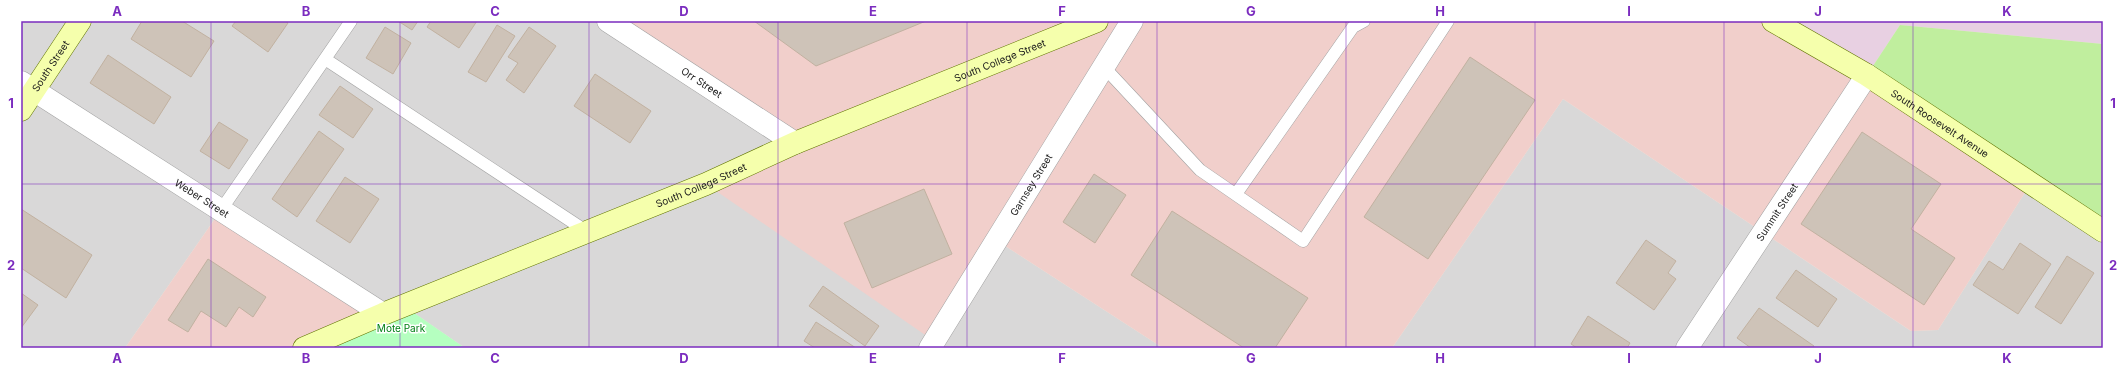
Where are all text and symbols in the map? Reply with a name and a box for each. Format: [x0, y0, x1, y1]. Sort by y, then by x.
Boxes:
text: A [112, 3, 122, 19]
text: B [302, 3, 311, 19]
text: C [490, 3, 500, 19]
text: D [679, 3, 689, 19]
text: E [869, 3, 877, 19]
text: F [1058, 3, 1066, 19]
text: G [1246, 3, 1256, 19]
text: H [1435, 3, 1445, 19]
text: I [1627, 3, 1631, 19]
text: J [1814, 3, 1822, 19]
text: K [2002, 3, 2012, 19]
street label: South College Street [952, 36, 1048, 84]
street label: South Street [29, 37, 72, 94]
street label: Orr Street [679, 64, 725, 100]
street label: South Roosevelt Avenue [1889, 87, 1991, 160]
text: 1 [8, 95, 14, 111]
text: 1 [2110, 95, 2116, 111]
street label: Garnsey Street [1007, 151, 1055, 218]
street label: South College Street [654, 160, 749, 210]
street label: Weber Street [173, 176, 232, 220]
street label: Summit Street [1753, 180, 1800, 243]
text: 2 [7, 257, 15, 273]
text: 2 [2109, 257, 2117, 273]
park label: Mote Park [377, 322, 426, 334]
text: A [112, 350, 122, 366]
text: B [302, 350, 311, 366]
text: C [490, 350, 500, 366]
text: D [679, 350, 689, 366]
text: E [869, 350, 877, 366]
text: F [1058, 350, 1066, 366]
text: G [1246, 350, 1256, 366]
text: H [1435, 350, 1445, 366]
text: I [1627, 350, 1631, 366]
text: J [1814, 350, 1822, 366]
text: K [2002, 350, 2012, 366]

